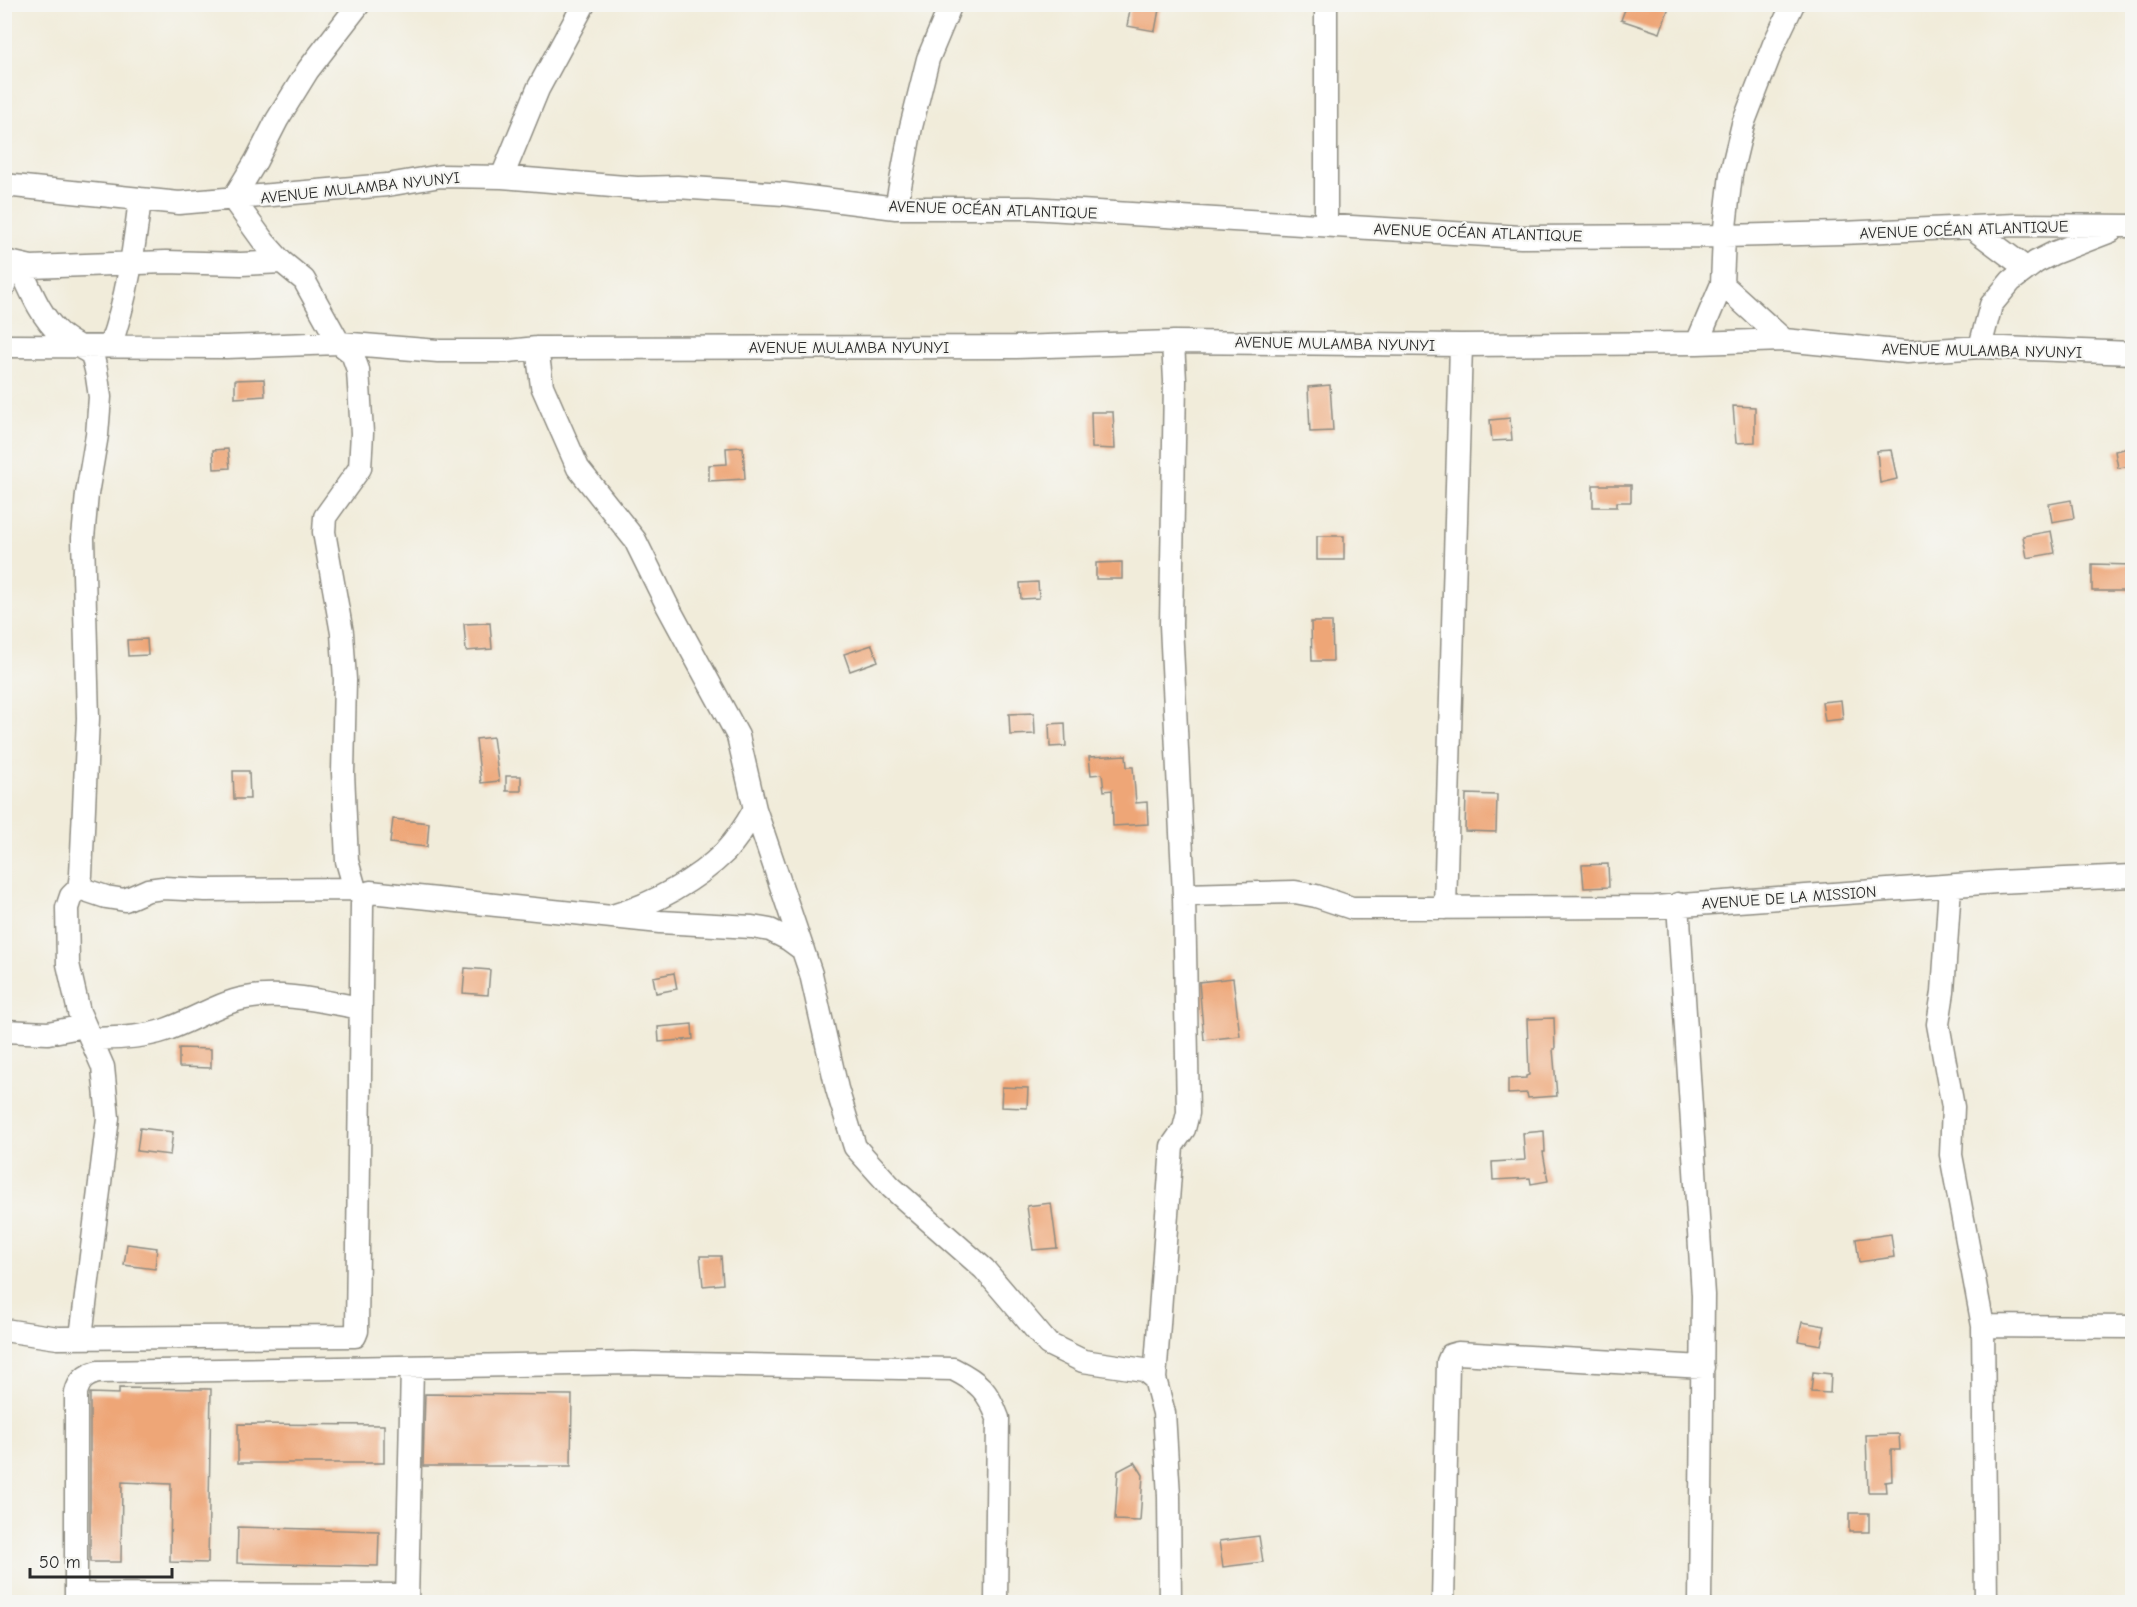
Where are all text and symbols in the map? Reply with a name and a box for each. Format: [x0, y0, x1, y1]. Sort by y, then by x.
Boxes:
street label: AVENUE MULAMBA NYUNYI [259, 169, 461, 207]
street label: AVENUE OCÉAN ATLANTIQUE [888, 196, 1098, 223]
street label: AVENUE OCÉAN ATLANTIQUE [1859, 216, 2069, 243]
street label: AVENUE OCÉAN ATLANTIQUE [1373, 219, 1583, 246]
street label: AVENUE MULAMBA NYUNYI [1235, 333, 1435, 355]
street label: AVENUE MULAMBA NYUNYI [749, 339, 949, 357]
street label: AVENUE MULAMBA NYUNYI [1882, 340, 2082, 362]
street label: AVENUE DE LA MISSION [1701, 883, 1877, 913]
scale bar [30, 1541, 172, 1579]
text: 50 m [39, 1552, 81, 1573]

